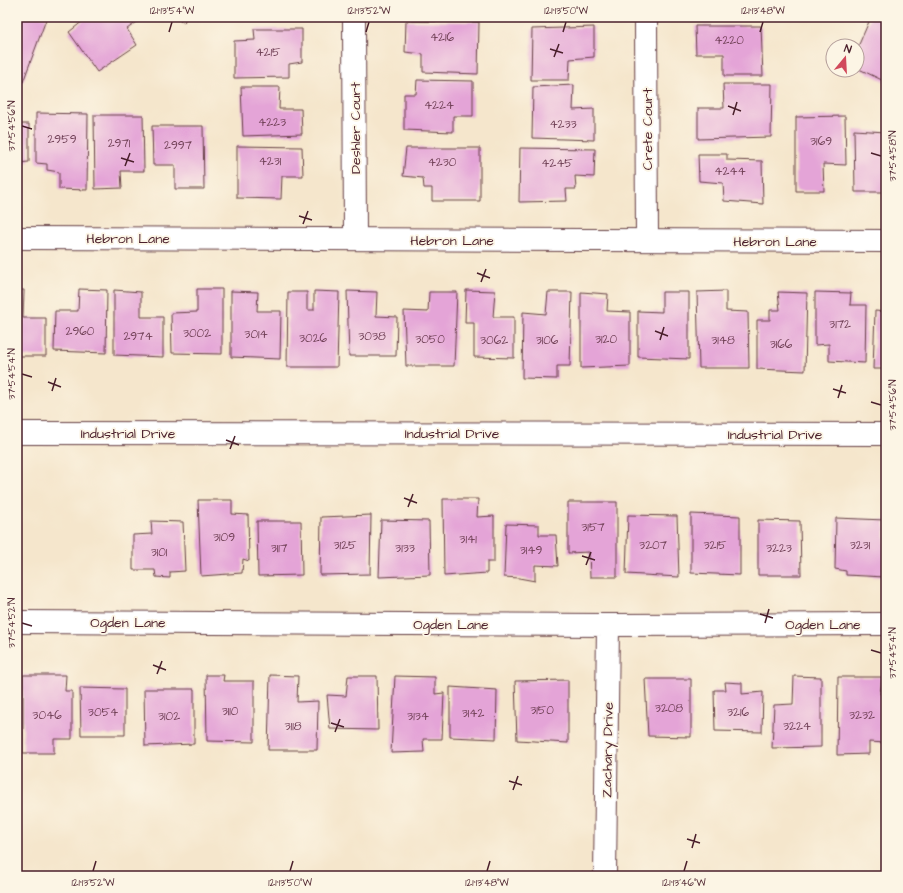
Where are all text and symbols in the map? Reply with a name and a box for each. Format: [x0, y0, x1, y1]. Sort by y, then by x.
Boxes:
text: 121°13'54"W [150, 4, 195, 18]
text: 121°13'52"W [347, 4, 391, 18]
text: 121°13'50"W [544, 4, 588, 18]
text: 121°13'48"W [741, 4, 785, 18]
house number: 4216 [430, 29, 455, 46]
house number: 4220 [714, 32, 744, 49]
north arrow [825, 38, 865, 78]
text: N [842, 41, 854, 57]
house number: 4215 [255, 44, 281, 61]
street label: Deshler Court [346, 82, 366, 174]
street label: Crete Court [638, 88, 658, 170]
house number: 4224 [424, 97, 454, 114]
text: 37°54'56"N [5, 101, 19, 151]
house number: 4223 [258, 114, 286, 131]
house number: 4233 [549, 116, 577, 133]
text: 37°54'58"N [886, 130, 900, 182]
house number: 2959 [47, 131, 77, 148]
house number: 3169 [810, 133, 832, 150]
house number: 2971 [108, 135, 131, 152]
house number: 2997 [164, 137, 193, 154]
house number: 4231 [259, 153, 282, 170]
house number: 4230 [428, 154, 457, 171]
house number: 4245 [541, 155, 573, 172]
house number: 4244 [714, 163, 746, 180]
street label: Hebron Lane [86, 229, 170, 249]
street label: Hebron Lane [410, 231, 494, 251]
street label: Hebron Lane [733, 232, 817, 252]
house number: 3172 [829, 316, 851, 333]
house number: 2960 [66, 323, 95, 340]
house number: 3002 [183, 325, 211, 342]
house number: 3014 [244, 326, 268, 343]
house number: 2974 [123, 328, 153, 345]
house number: 3038 [358, 328, 386, 345]
house number: 3026 [299, 330, 328, 347]
house number: 3050 [415, 331, 445, 348]
house number: 3120 [595, 331, 617, 348]
house number: 3062 [480, 332, 508, 349]
house number: 3106 [536, 332, 559, 349]
house number: 3148 [711, 332, 735, 349]
house number: 3166 [770, 336, 793, 353]
text: 37°54'54"N [5, 348, 19, 400]
text: 37°54'56"N [886, 380, 900, 430]
street label: Industrial Drive [81, 424, 176, 444]
street label: Industrial Drive [405, 424, 500, 444]
street label: Industrial Drive [728, 425, 823, 445]
house number: 3157 [581, 519, 605, 536]
house number: 3109 [213, 529, 235, 546]
house number: 3141 [459, 531, 477, 548]
house number: 3125 [333, 537, 357, 554]
house number: 3207 [639, 537, 668, 554]
house number: 3215 [703, 537, 727, 554]
house number: 3231 [850, 537, 871, 554]
house number: 3117 [271, 540, 288, 557]
house number: 3133 [395, 540, 415, 557]
house number: 3223 [766, 540, 792, 557]
house number: 3149 [520, 542, 542, 559]
house number: 3101 [151, 544, 168, 561]
text: 37°54'52"N [5, 598, 19, 648]
street label: Ogden Lane [90, 613, 166, 633]
street label: Ogden Lane [413, 615, 489, 635]
street label: Ogden Lane [785, 615, 861, 635]
text: 37°54'54"N [886, 627, 900, 679]
house number: 3208 [655, 700, 683, 717]
house number: 3150 [530, 702, 554, 719]
street label: Zachary Drive [597, 702, 619, 798]
house number: 3110 [222, 703, 239, 720]
house number: 3054 [88, 704, 118, 721]
house number: 3216 [727, 704, 749, 721]
house number: 3142 [462, 705, 484, 722]
house number: 3046 [32, 707, 62, 724]
house number: 3232 [849, 707, 875, 724]
house number: 3102 [158, 708, 180, 725]
house number: 3134 [407, 708, 429, 725]
house number: 3118 [285, 718, 302, 735]
house number: 3224 [783, 718, 811, 735]
text: 121°13'52"W [71, 876, 115, 890]
text: 121°13'50"W [268, 876, 312, 890]
text: 121°13'48"W [465, 876, 509, 890]
text: 121°13'46"W [662, 876, 706, 890]

